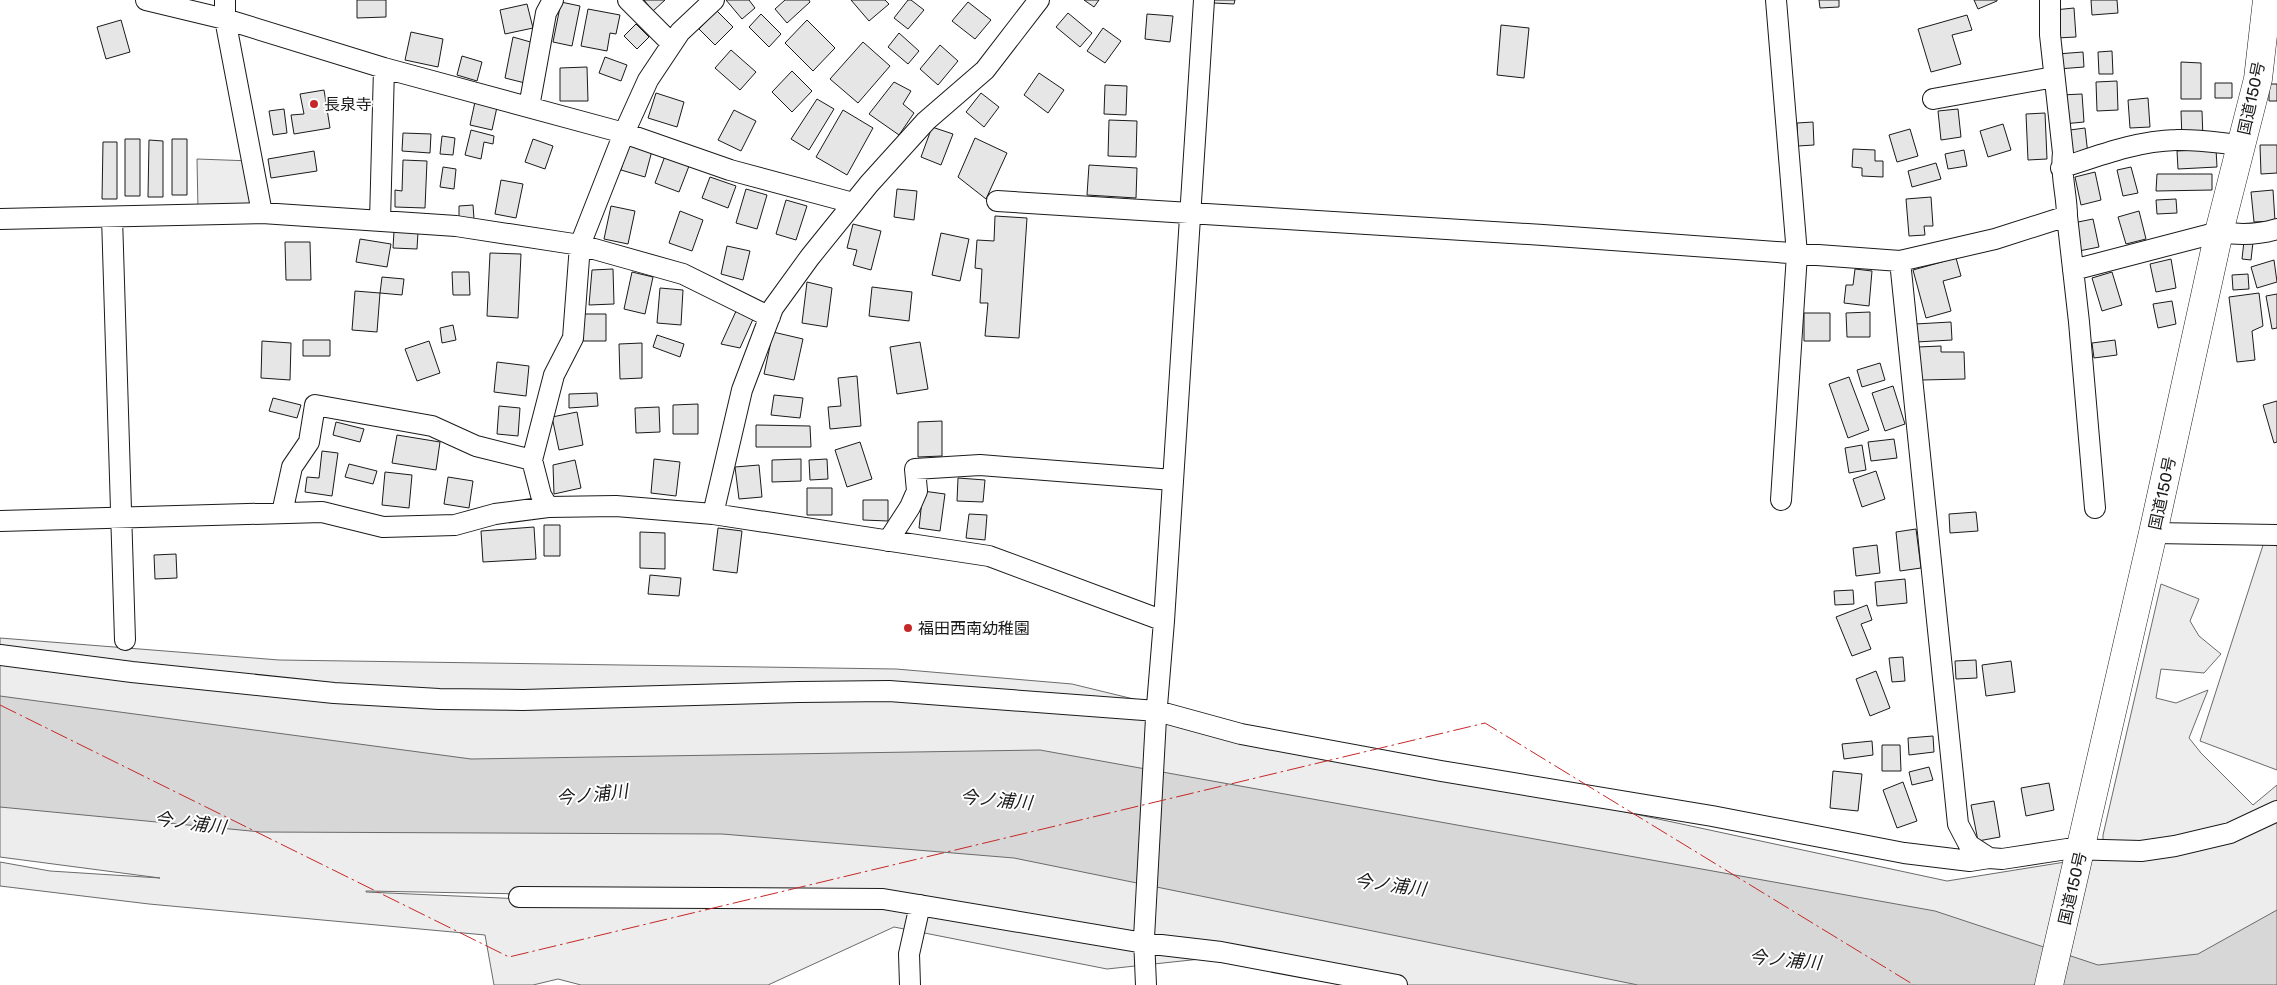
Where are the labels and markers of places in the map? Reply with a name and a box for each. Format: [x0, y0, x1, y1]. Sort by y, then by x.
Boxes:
place label: 長泉寺 [324, 95, 372, 114]
marker: 長泉寺 [308, 98, 320, 110]
place label: 福田西南幼稚園 [918, 619, 1030, 638]
marker: 福田西南幼稚園 [902, 622, 914, 634]

